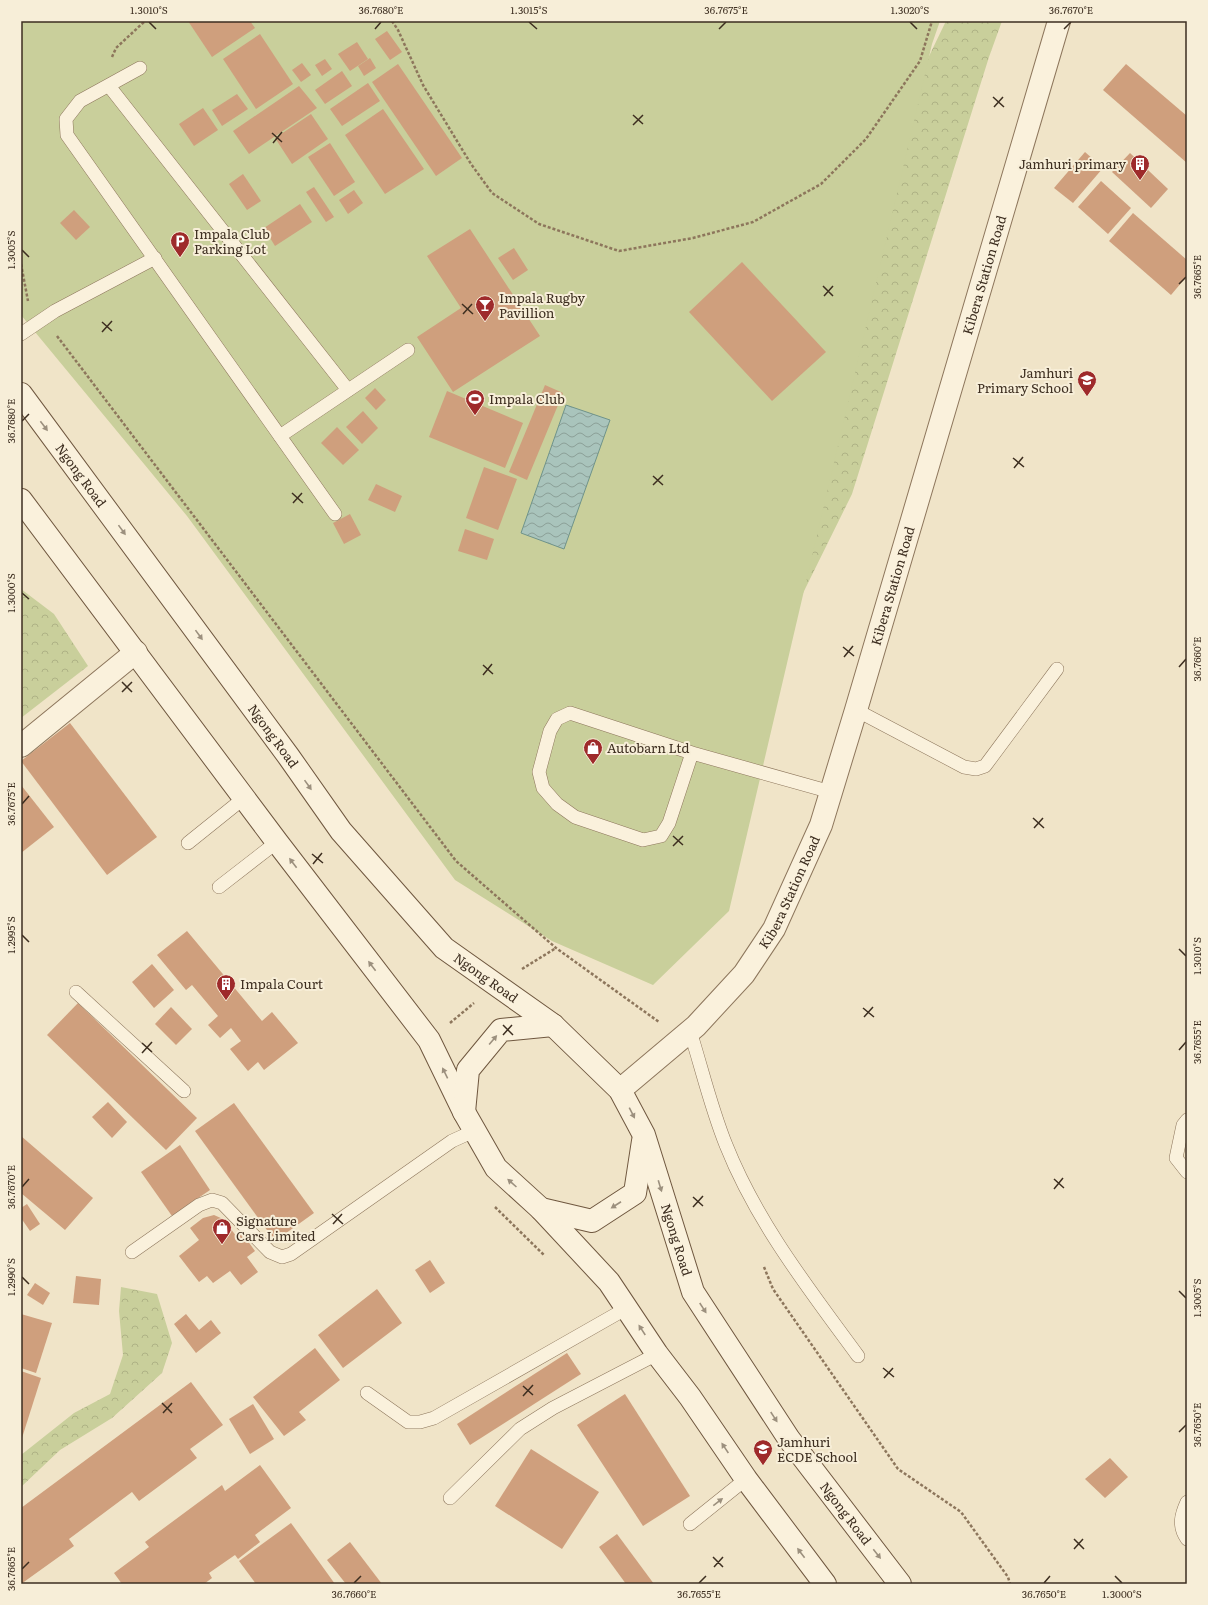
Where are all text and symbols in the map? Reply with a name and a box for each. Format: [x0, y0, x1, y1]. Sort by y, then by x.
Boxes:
text: 1.3010°S [130, 2, 168, 17]
text: 36.7680°E [359, 2, 403, 17]
text: 1.3015°S [510, 2, 548, 17]
text: 36.7675°E [704, 2, 748, 17]
text: 1.3020°S [891, 2, 929, 17]
text: 36.7670°E [1049, 2, 1093, 17]
building icon: Jamhuri primary [1129, 153, 1151, 181]
place label: Jamhuri primary [1019, 154, 1127, 173]
street label: Kibera Station Road [957, 213, 1010, 337]
place label: Impala Club Parking Lot [194, 224, 270, 258]
parking icon: Impala Club Parking Lot [169, 230, 191, 258]
text: 1.3005°S [3, 231, 18, 269]
text: 36.7665°E [1189, 255, 1204, 299]
place label: Impala Rugby Pavillion [499, 288, 586, 322]
bar icon: Impala Rugby Pavillion [474, 294, 496, 322]
place label: Jamhuri Primary School [977, 363, 1074, 397]
school or university icon: Jamhuri Primary School [1076, 369, 1098, 397]
sports icon: Impala Club [464, 388, 486, 416]
place label: Impala Club [489, 389, 565, 408]
text: 36.7680°E [3, 399, 18, 443]
one-way arrow [40, 420, 49, 431]
street label: Ngong Road [52, 439, 111, 511]
street label: Kibera Station Road [866, 524, 919, 648]
one-way arrow [118, 525, 126, 535]
text: 1.3000°S [3, 573, 18, 613]
one-way arrow [195, 629, 203, 640]
text: 36.7660°E [1189, 637, 1204, 681]
street label: Ngong Road [244, 700, 304, 771]
shop icon: Autobarn Ltd [582, 737, 604, 765]
place label: Autobarn Ltd [607, 738, 690, 757]
one-way arrow [304, 780, 312, 791]
text: 36.7675°E [3, 782, 18, 826]
street label: Kibera Station Road [753, 832, 824, 952]
one-way arrow [288, 857, 297, 868]
text: 1.2995°S [3, 916, 18, 954]
text: 1.3010°S [1189, 937, 1204, 975]
street label: Ngong Road [450, 948, 522, 1007]
one-way arrow [368, 960, 376, 971]
building icon: Impala Court [215, 973, 237, 1001]
place label: Impala Court [240, 974, 324, 993]
text: 36.7655°E [1189, 1020, 1204, 1064]
one-way arrow [488, 1035, 497, 1046]
one-way arrow [442, 1067, 448, 1079]
one-way arrow [629, 1107, 635, 1119]
text: 36.7670°E [3, 1165, 18, 1209]
one-way arrow [507, 1178, 517, 1187]
one-way arrow [657, 1180, 663, 1192]
one-way arrow [611, 1201, 621, 1209]
street label: Ngong Road [657, 1201, 697, 1278]
place label: Signature Cars Limited [236, 1211, 316, 1245]
shop icon: Signature Cars Limited [211, 1217, 233, 1245]
text: 1.2990°S [3, 1258, 18, 1296]
text: 1.3005°S [1189, 1279, 1204, 1317]
one-way arrow [699, 1303, 707, 1313]
one-way arrow [638, 1325, 645, 1336]
text: 36.7650°E [1189, 1403, 1204, 1447]
one-way arrow [770, 1412, 778, 1422]
place label: Jamhuri ECDE School [777, 1432, 858, 1466]
school or university icon: Jamhuri ECDE School [752, 1438, 774, 1466]
one-way arrow [721, 1443, 729, 1453]
street label: Ngong Road [816, 1478, 877, 1549]
one-way arrow [712, 1497, 723, 1506]
text: 36.7665°E [3, 1547, 18, 1591]
one-way arrow [797, 1547, 806, 1558]
one-way arrow [873, 1549, 882, 1560]
text: 36.7660°E [332, 1586, 376, 1601]
text: 36.7655°E [677, 1586, 721, 1601]
text: 36.7650°E [1022, 1586, 1066, 1601]
text: 1.3000°S [1102, 1586, 1142, 1601]

